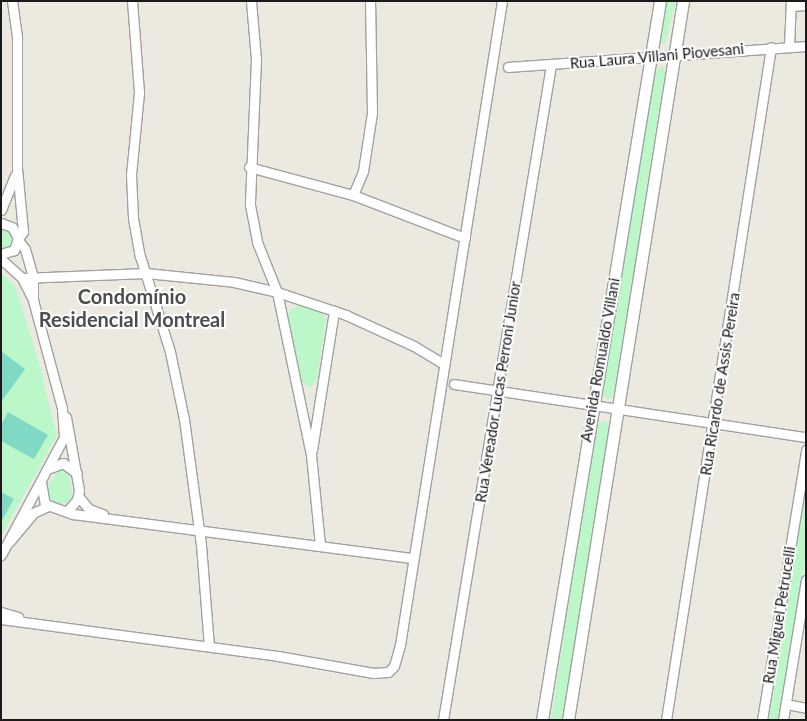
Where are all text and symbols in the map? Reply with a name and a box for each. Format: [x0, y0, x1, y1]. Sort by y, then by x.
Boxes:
street label: Rua Laura Villani Piovesani [569, 39, 745, 73]
street label: Avenida Romualdo Villani [577, 276, 623, 444]
street label: Rua Vereador Lucas Perroni Junior [472, 280, 524, 504]
district label: Condomínio Residencial Montreal [39, 285, 225, 332]
street label: Rua Ricardo de Assis Pereira [697, 291, 743, 477]
street label: Rua Miguel Petrucelli [759, 545, 799, 685]

